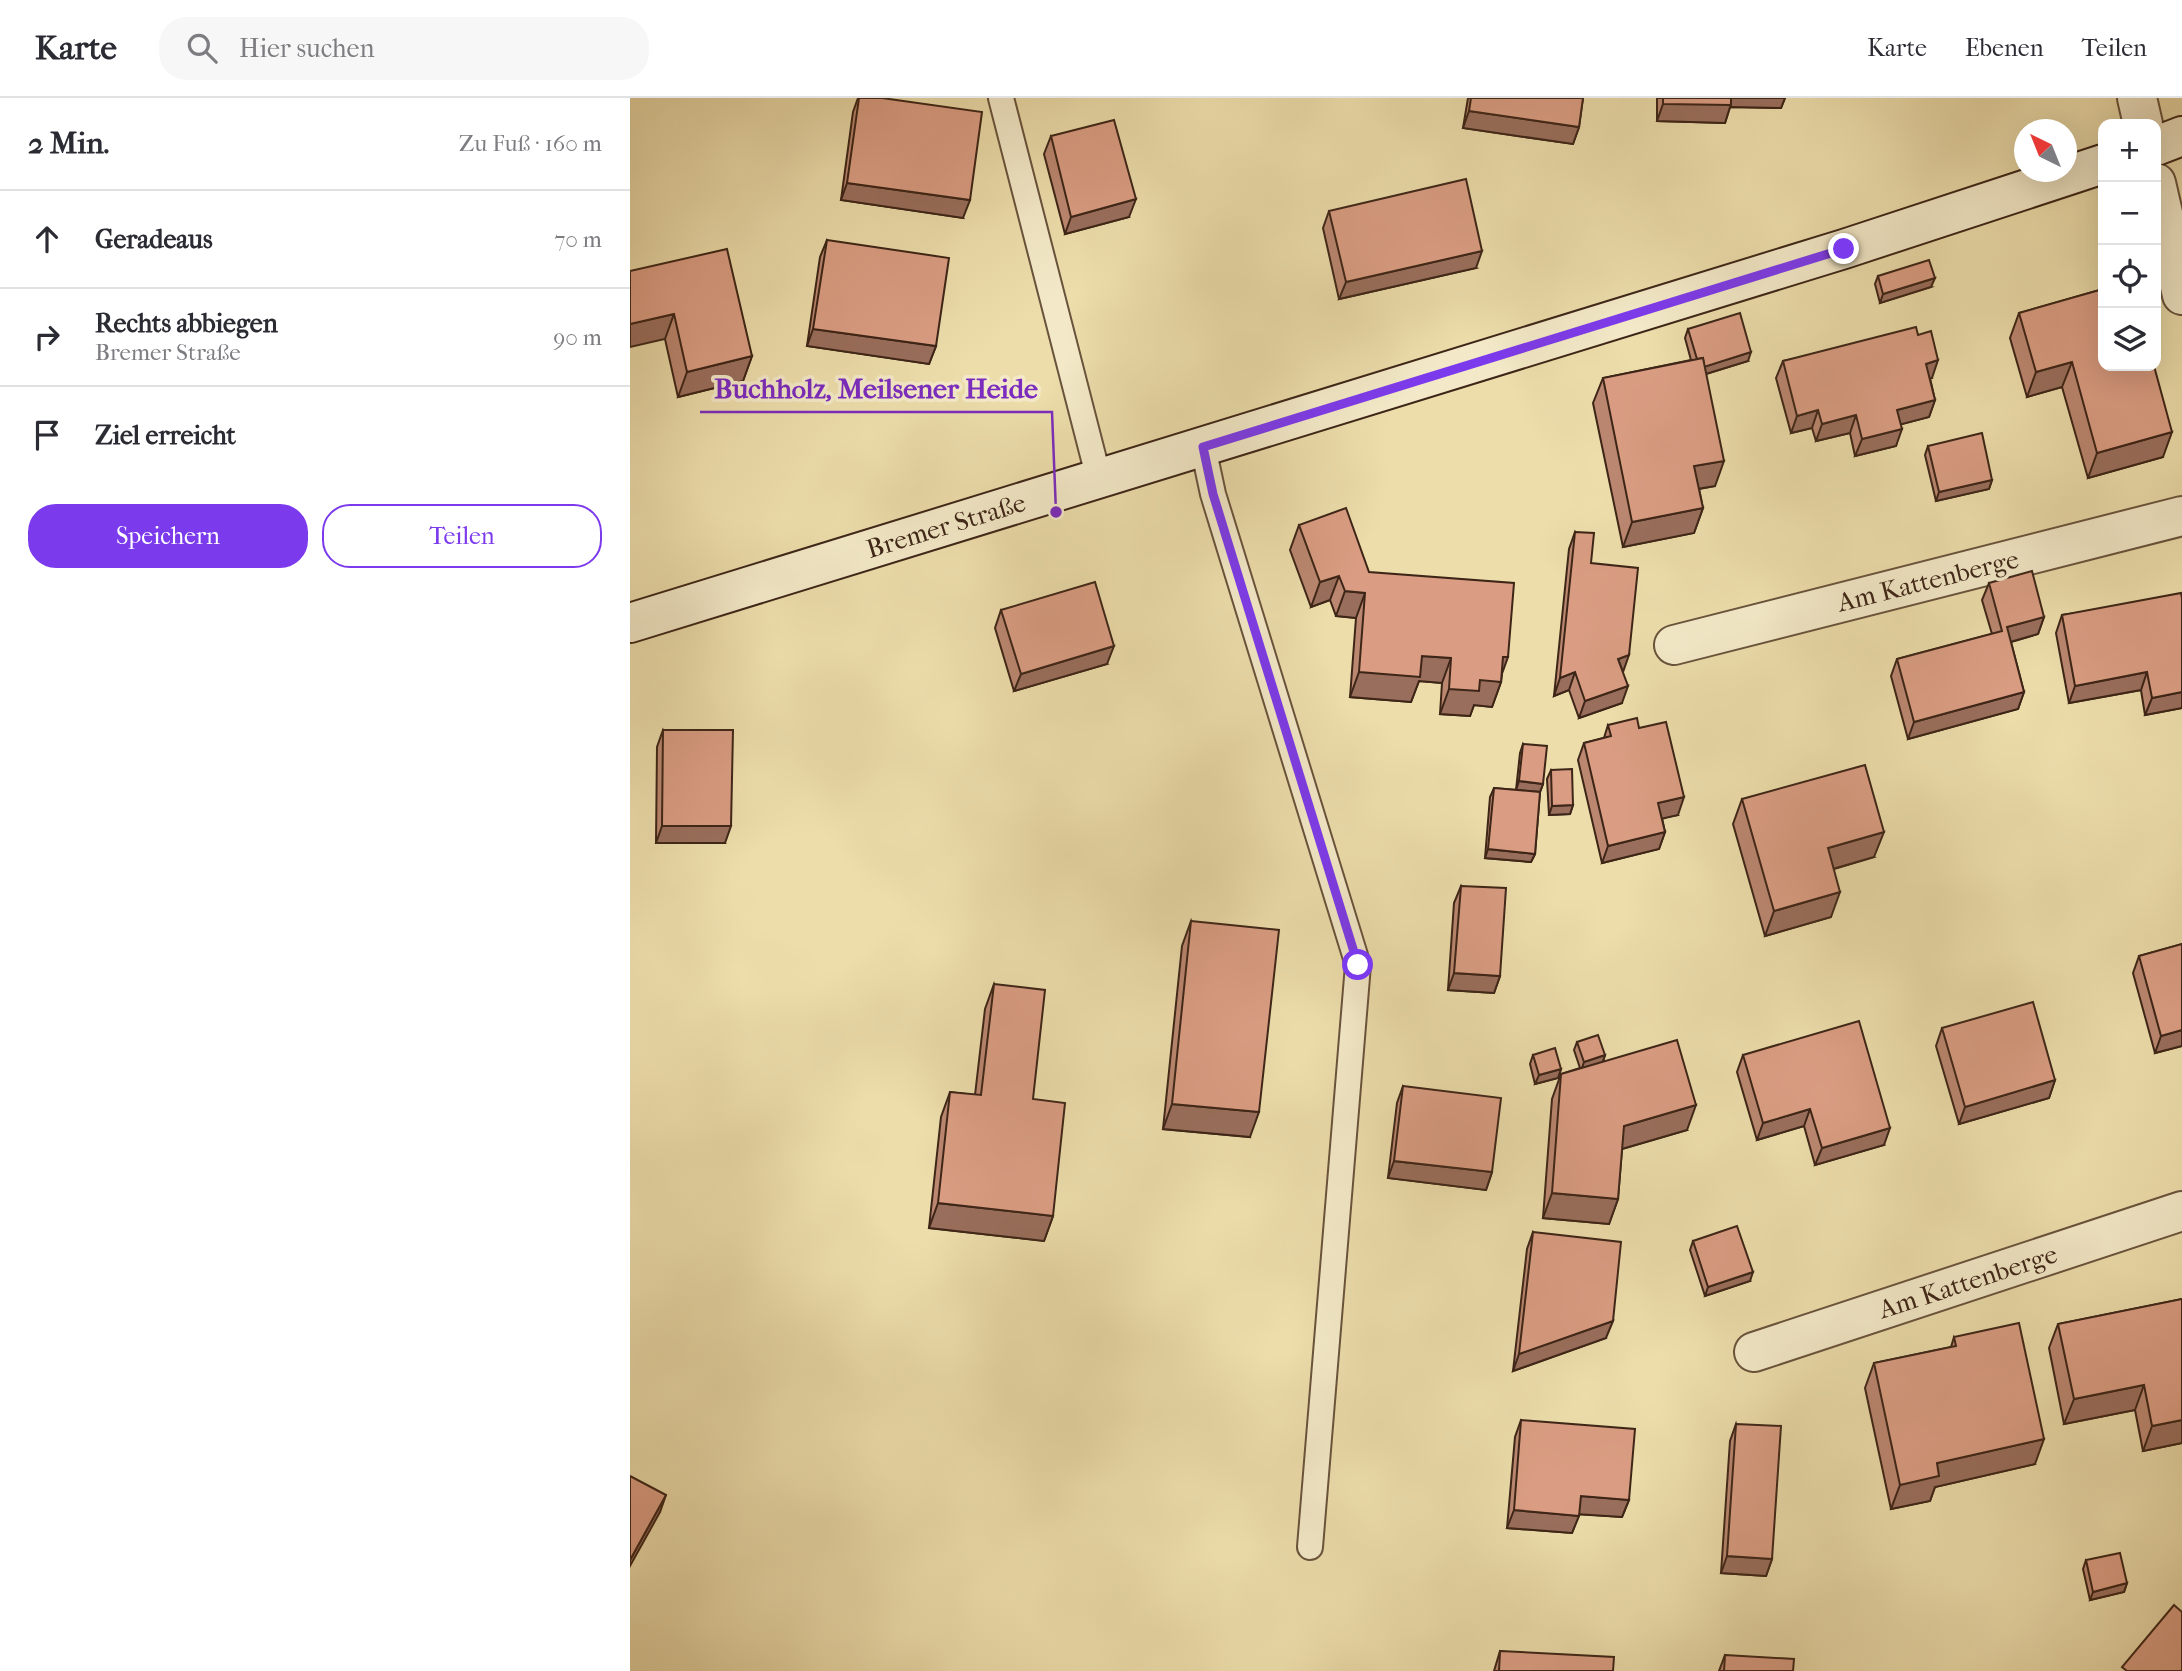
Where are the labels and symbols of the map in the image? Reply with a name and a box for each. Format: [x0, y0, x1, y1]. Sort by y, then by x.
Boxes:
north arrow [2014, 119, 2077, 182]
route end [1828, 233, 1859, 264]
callout: Buchholz, Meilsener Heide [700, 363, 1052, 412]
text: Buchholz, Meilsener Heide [714, 372, 1038, 405]
street label: Bremer Straße [863, 487, 1029, 565]
street label: Am Kattenberge [1833, 543, 2022, 619]
route start [1342, 949, 1373, 980]
street label: Am Kattenberge [1874, 1239, 2061, 1326]

